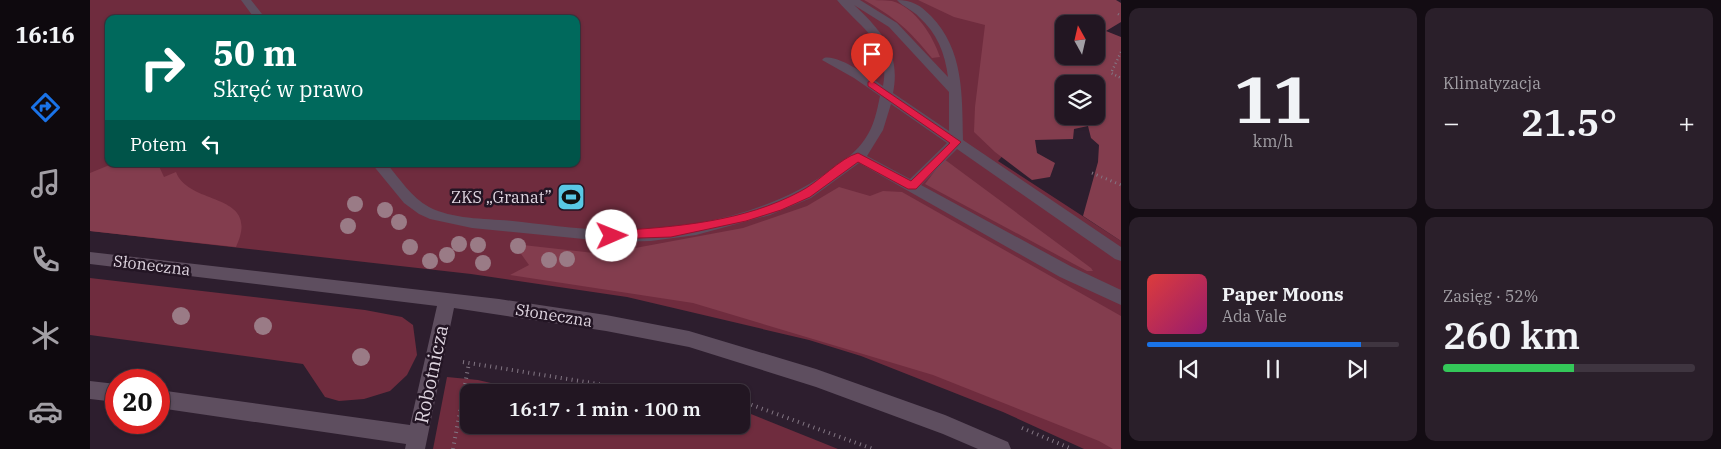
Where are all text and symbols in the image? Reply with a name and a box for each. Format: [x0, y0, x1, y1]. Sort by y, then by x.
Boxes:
north arrow [1055, 15, 1105, 65]
map controls [1055, 15, 1105, 125]
text: 16:16 [15, 20, 75, 49]
text: 50 m [213, 30, 297, 76]
pin [851, 33, 893, 84]
icon: right [130, 35, 195, 100]
icon: arrive [858, 40, 886, 68]
text: 11 [1234, 56, 1312, 141]
text: Klimatyzacja [1443, 73, 1541, 93]
text: Skręć w prawo [213, 74, 363, 103]
button: layers [1055, 75, 1105, 125]
icon: directions [28, 90, 63, 125]
text: 21.5° [1521, 97, 1617, 146]
text: − [1443, 104, 1460, 141]
text: + [1678, 104, 1695, 141]
icon: left [197, 130, 225, 158]
text: km/h [1253, 131, 1293, 151]
text: Potem [130, 132, 187, 156]
icon: music [28, 166, 63, 201]
sports icon: ZKS „Granat” [556, 182, 586, 212]
place label: ZKS „Granat” [451, 187, 552, 207]
position arrow [585, 209, 637, 261]
icon: phone [28, 242, 63, 277]
street label: Słoneczna [112, 250, 192, 280]
text: Paper Moons [1222, 282, 1344, 306]
text: Zasięg · 52% [1443, 286, 1538, 306]
street label: Słoneczna [514, 299, 594, 331]
text: Ada Vale [1222, 306, 1287, 326]
text: 260 km [1443, 310, 1580, 359]
icon: climate [28, 318, 63, 353]
street label: Robotnicza [409, 323, 453, 425]
icon: previous [1175, 355, 1203, 383]
icon: pause [1259, 355, 1287, 383]
icon: next [1343, 355, 1371, 383]
speed limit sign: 20 [105, 369, 170, 434]
icon: car [28, 394, 63, 429]
text: 16:17 · 1 min · 100 m [509, 397, 701, 421]

